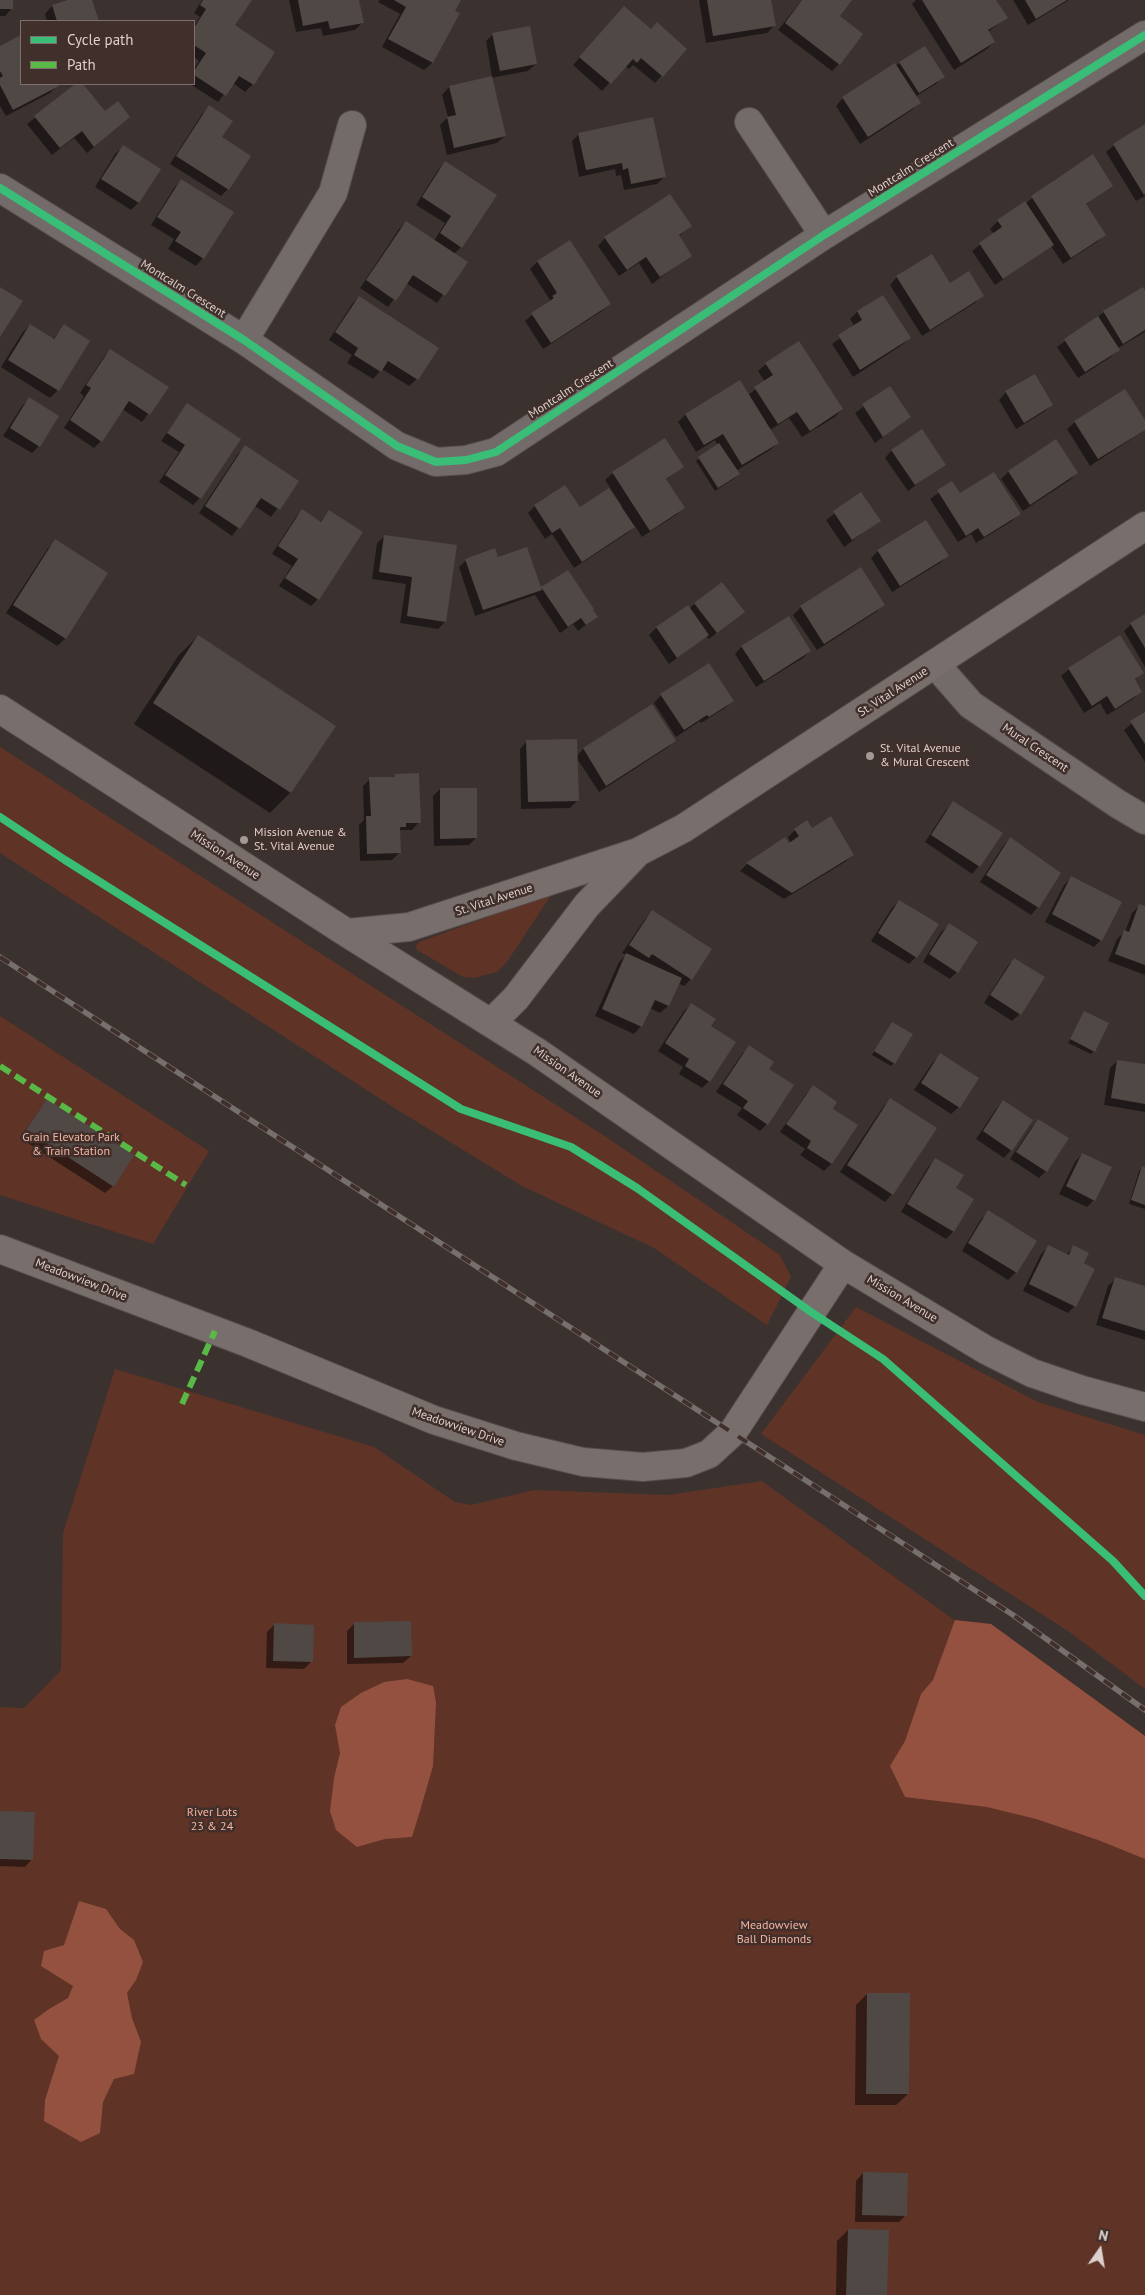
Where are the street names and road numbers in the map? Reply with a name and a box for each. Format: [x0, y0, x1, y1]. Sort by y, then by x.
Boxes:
street label: Montcalm Crescent [866, 136, 956, 200]
street label: Montcalm Crescent [138, 257, 228, 321]
street label: Montcalm Crescent [526, 356, 616, 422]
street label: St. Vital Avenue [855, 664, 931, 720]
street label: Mural Crescent [999, 721, 1071, 775]
street label: Mission Avenue [188, 827, 262, 883]
street label: St. Vital Avenue [453, 881, 535, 919]
street label: Mission Avenue [530, 1043, 604, 1101]
street label: Meadowview Drive [33, 1256, 129, 1304]
street label: Mission Avenue [864, 1272, 940, 1326]
street label: Meadowview Drive [410, 1404, 506, 1450]

